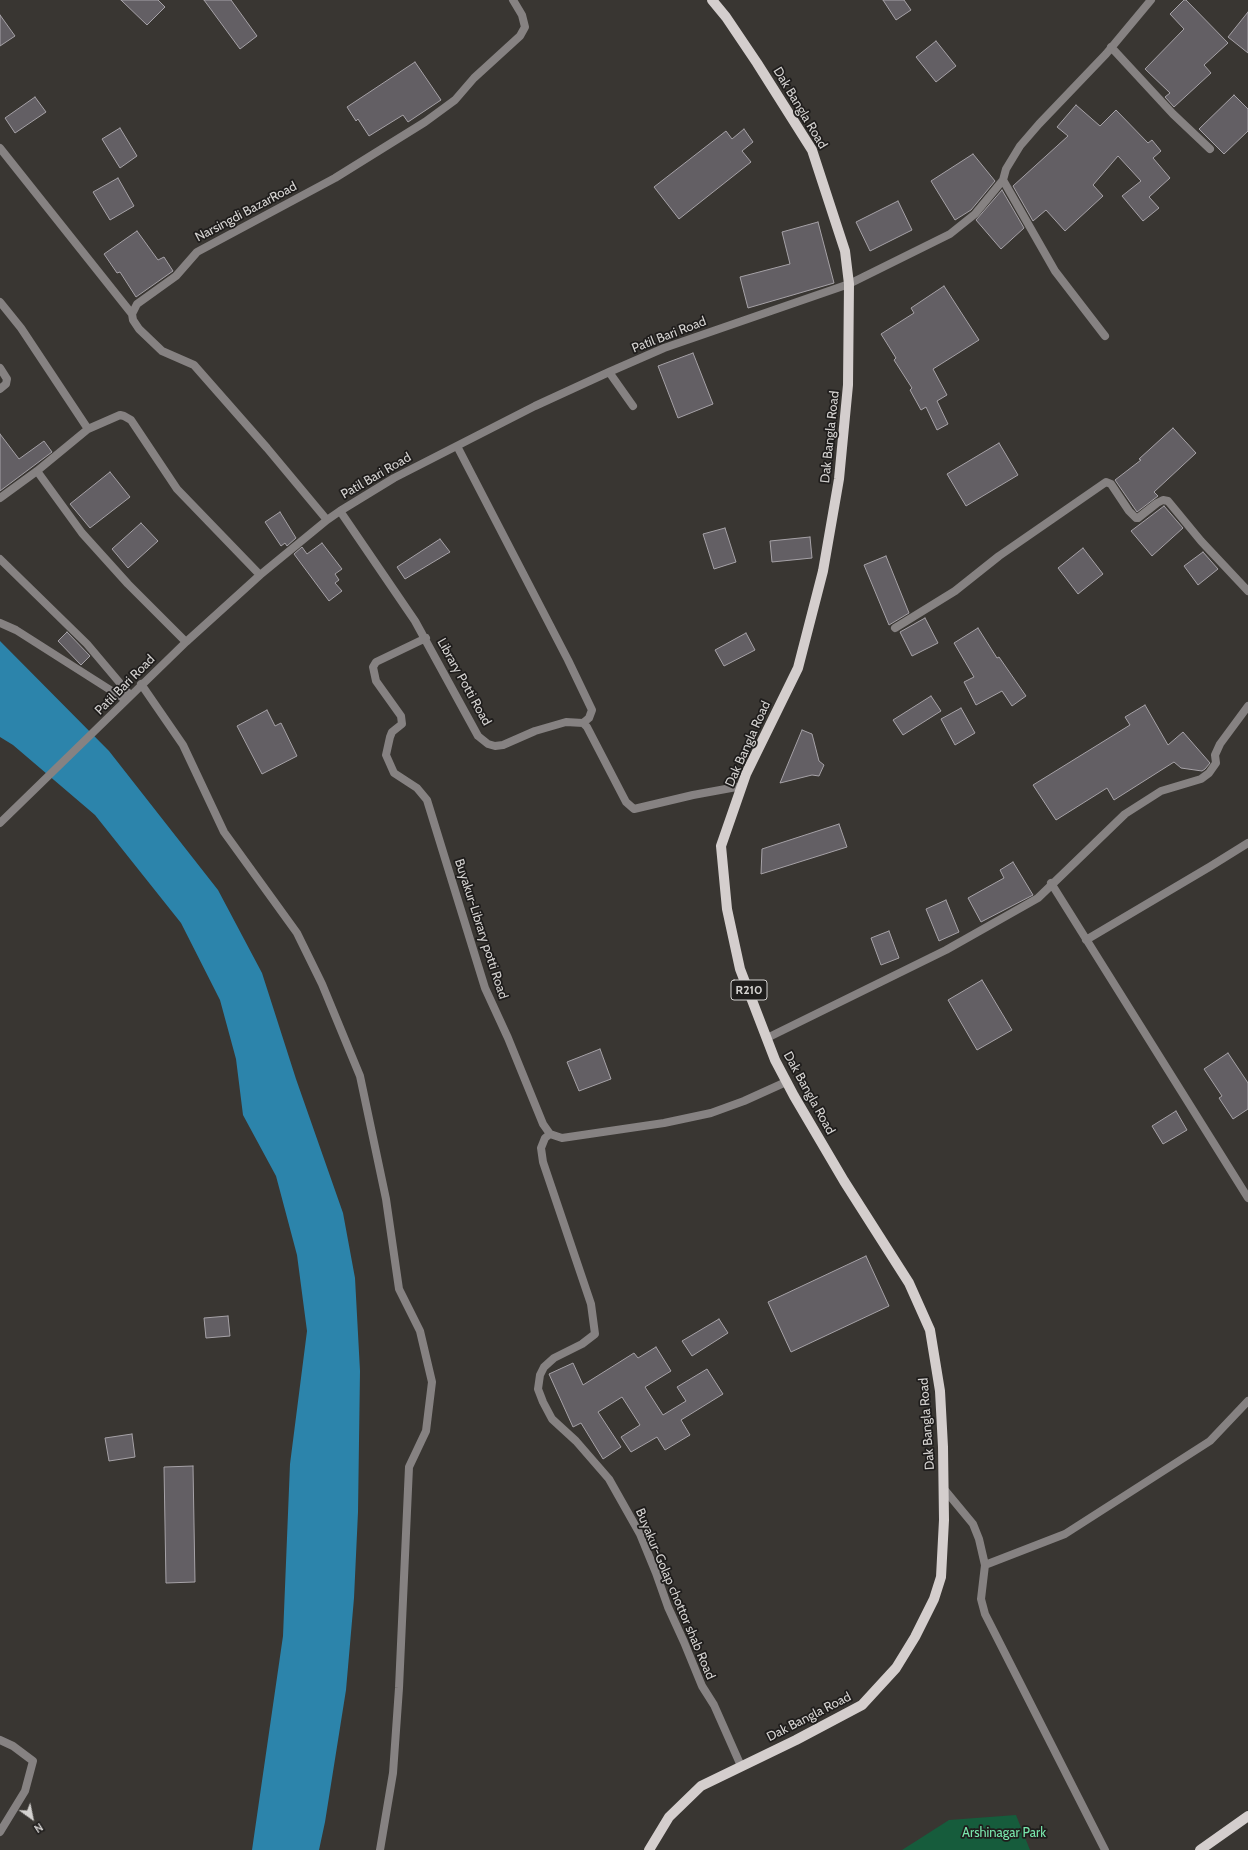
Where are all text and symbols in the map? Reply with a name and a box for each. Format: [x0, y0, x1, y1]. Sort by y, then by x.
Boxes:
street label: Dak Bangla Road [769, 64, 831, 152]
street label: Narsingdi BazarRoad [193, 179, 299, 245]
street label: Patil Bari Road [630, 314, 708, 356]
street label: Dak Bangla Road [817, 390, 843, 484]
street label: Patil Bari Road [338, 450, 414, 502]
street label: Library Potti Road [434, 636, 494, 728]
street label: Patil Bari Road [92, 652, 158, 718]
street label: Dak Bangla Road [722, 699, 774, 789]
street label: Buyakur-Library potti Road [451, 857, 511, 1001]
road number: R210 [731, 980, 767, 1000]
street label: Dak Bangla Road [780, 1049, 838, 1137]
street label: Dak Bangla Road [916, 1377, 938, 1471]
street label: Buyakur-Golap chottor shab Road [632, 1506, 718, 1682]
street label: Dak Bangla Road [764, 1689, 854, 1745]
north arrow [12, 1798, 52, 1838]
text: N [31, 1820, 46, 1836]
park label: Arshinagar Park [962, 1825, 1046, 1841]

